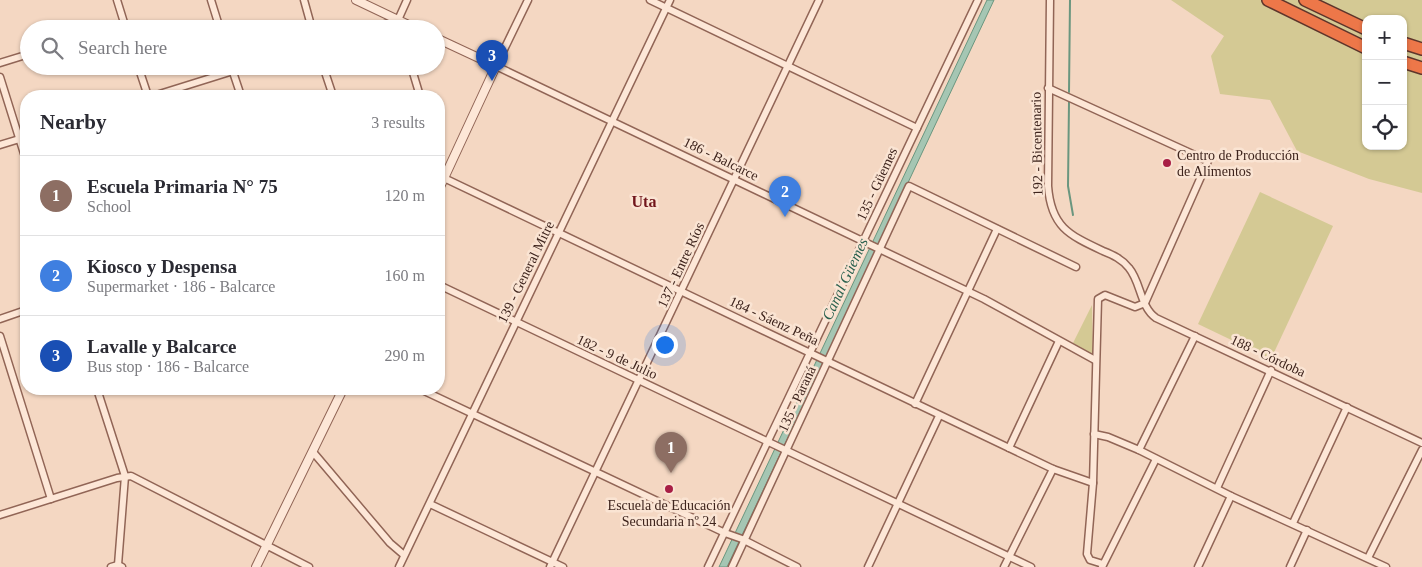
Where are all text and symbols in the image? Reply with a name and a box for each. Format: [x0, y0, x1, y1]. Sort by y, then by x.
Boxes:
map controls [1362, 15, 1407, 150]
button: + [1362, 15, 1407, 60]
search box [20, 20, 445, 75]
icon: search [38, 34, 66, 62]
text: Search here [78, 37, 167, 58]
pin: 3 [476, 40, 508, 81]
button: − [1362, 60, 1407, 105]
street label: 192 - Bicentenario [1029, 92, 1045, 196]
button: locate [1362, 105, 1407, 150]
text: Nearby [40, 110, 107, 134]
text: 3 results [371, 114, 425, 131]
street label: 186 - Balcarce [681, 134, 761, 184]
street label: 135 - Güemes [854, 145, 900, 223]
place label: Centro de Producción de Alimentos [1177, 148, 1299, 179]
marker: Centro de Producción de Alimentos [1161, 157, 1173, 169]
text: Escuela Primaria N° 75 [87, 176, 278, 197]
pin: 2 [769, 176, 801, 217]
text: 1 [52, 187, 60, 204]
text: 120 m [385, 187, 425, 204]
district label: Uta [632, 193, 656, 210]
text: School [87, 198, 131, 215]
street label: 139 - General Mitre [495, 219, 557, 325]
street label: 137 - Entre Ríos [655, 220, 707, 310]
water label: Canal Güemes [819, 235, 871, 323]
text: Kiosco y Despensa [87, 256, 237, 277]
text: 2 [52, 267, 60, 284]
text: 160 m [385, 267, 425, 284]
text: Supermarket · 186 - Balcarce [87, 278, 275, 295]
street label: 184 - Sáenz Peña [727, 294, 822, 349]
street label: 182 - 9 de Julio [574, 332, 660, 382]
your location [652, 332, 678, 358]
street label: 188 - Córdoba [1228, 332, 1309, 380]
text: Lavalle y Balcarce [87, 336, 237, 357]
text: 3 [52, 347, 60, 364]
text: 290 m [385, 347, 425, 364]
text: Bus stop · 186 - Balcarce [87, 358, 249, 375]
street label: 135 - Paraná [775, 363, 819, 434]
pin: 1 [655, 432, 687, 473]
marker: Escuela de Educación Secundaria nº 24 [663, 483, 675, 495]
place label: Escuela de Educación Secundaria nº 24 [608, 498, 730, 529]

